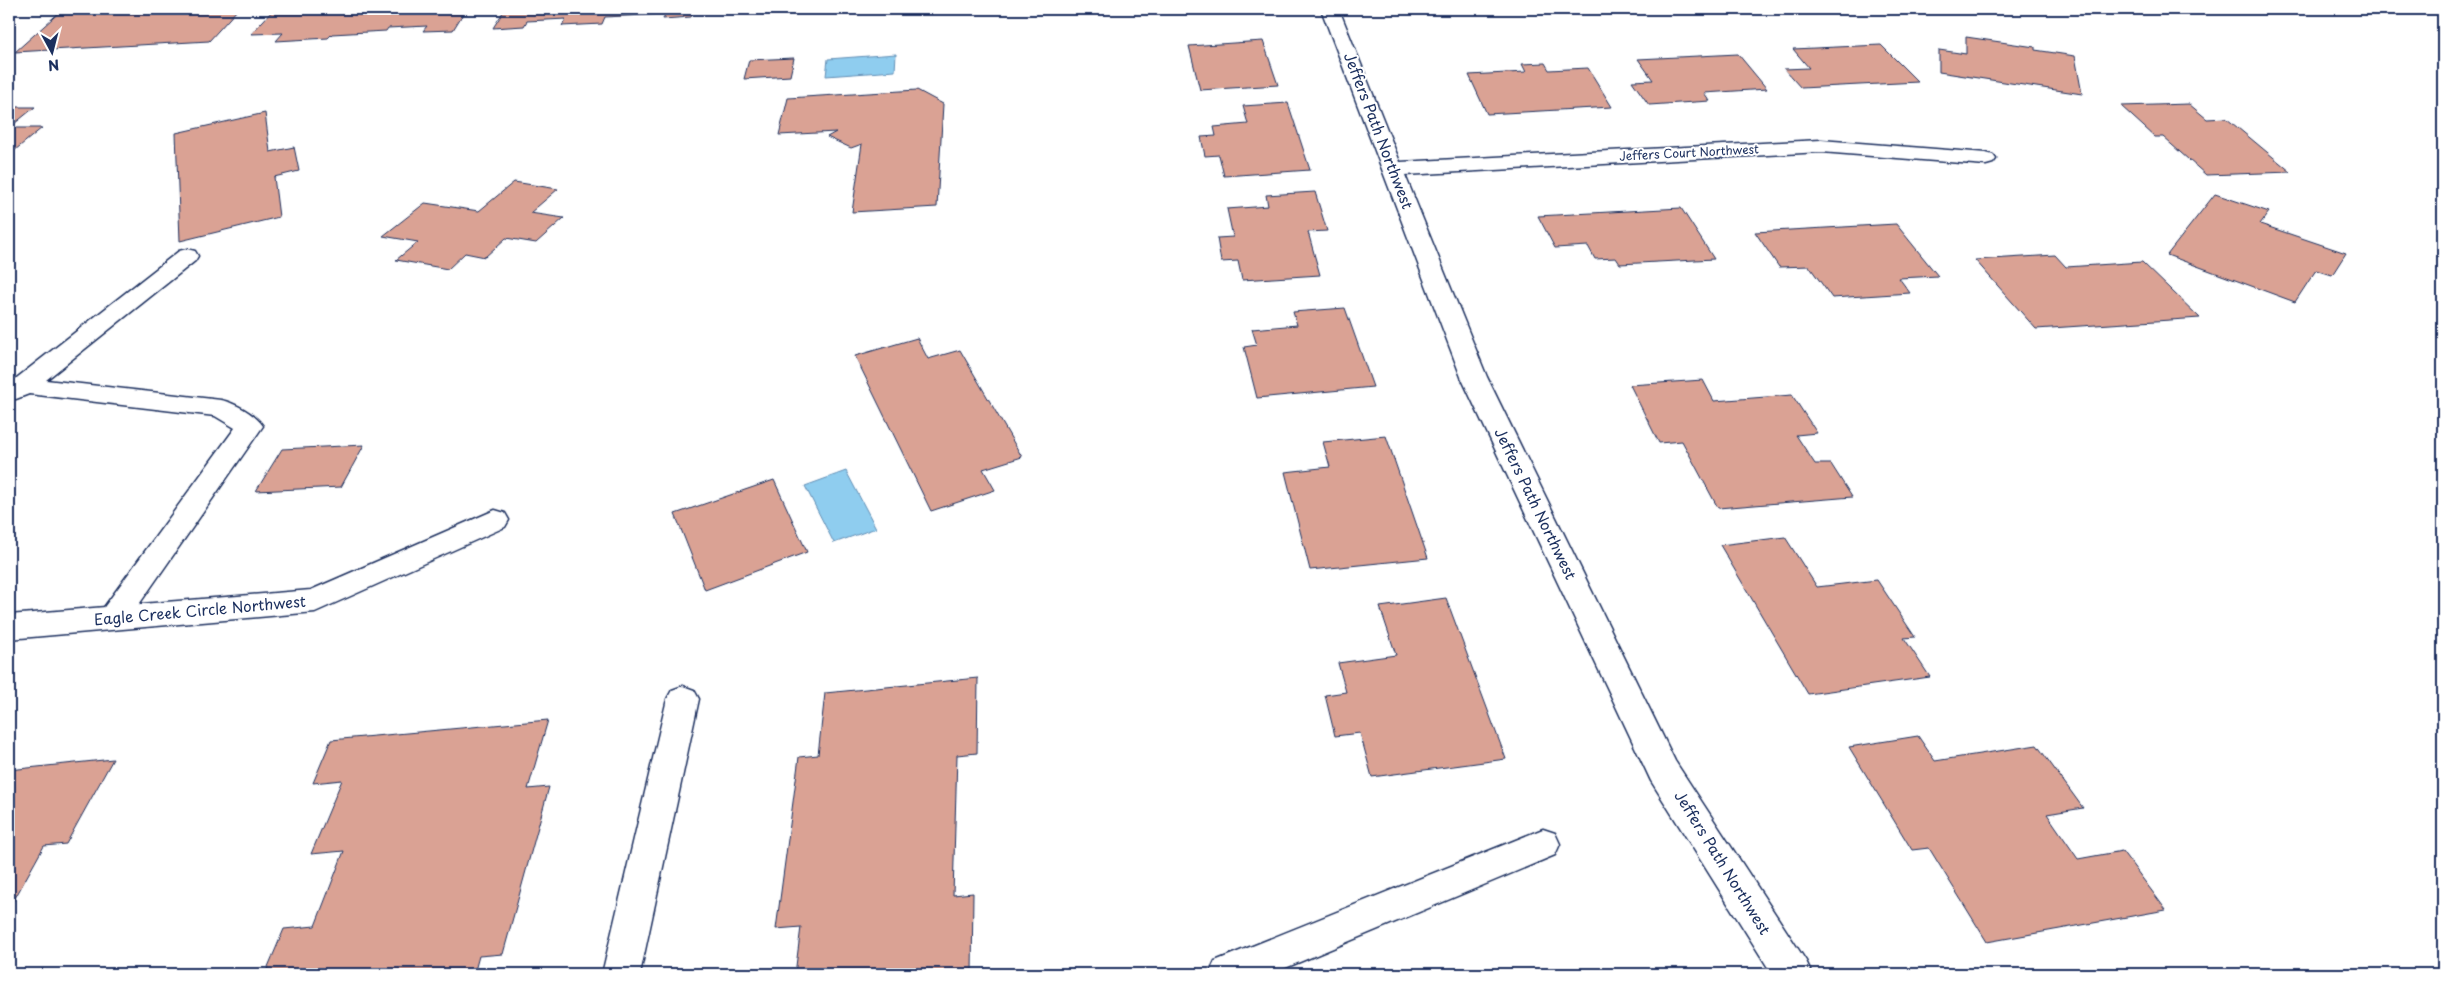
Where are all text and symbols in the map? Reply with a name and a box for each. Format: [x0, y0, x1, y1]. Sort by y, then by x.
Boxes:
north arrow [28, 28, 78, 78]
street label: Jeffers Path Northwest [1339, 49, 1420, 212]
text: N [47, 54, 60, 76]
street label: Jeffers Court Northwest [1619, 139, 1759, 165]
street label: Jeffers Path Northwest [1490, 424, 1583, 583]
street label: Eagle Creek Circle Northwest [93, 589, 307, 630]
street label: Jeffers Path Northwest [1669, 786, 1777, 939]

